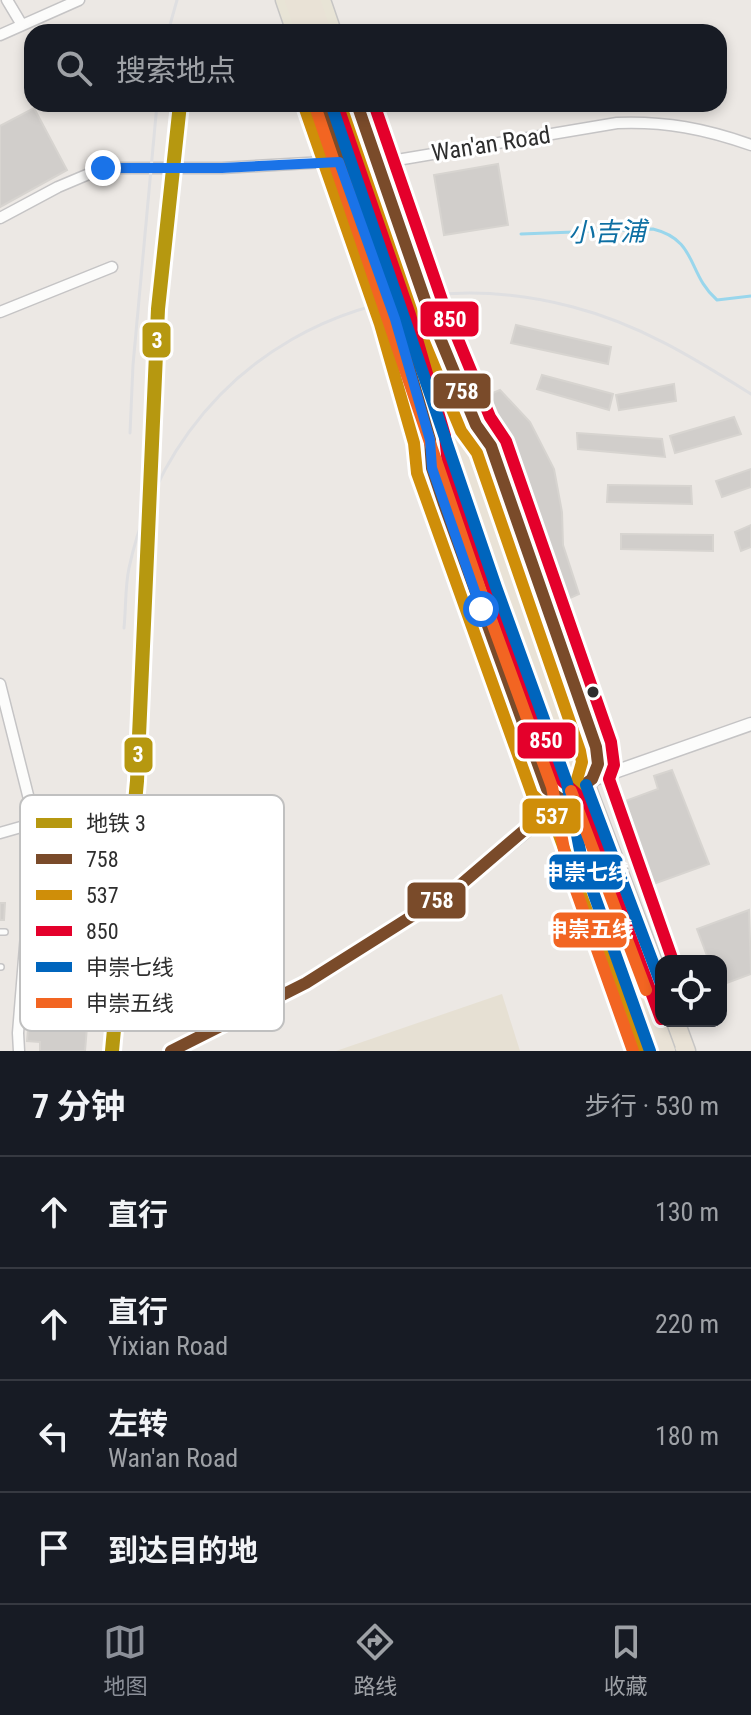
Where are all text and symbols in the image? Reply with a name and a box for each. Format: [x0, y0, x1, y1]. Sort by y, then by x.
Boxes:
search box [24, 24, 727, 112]
icon: search [52, 46, 96, 90]
text: 搜索地点 [116, 53, 236, 88]
street label: Wan'an Road [429, 121, 553, 167]
route end [85, 150, 121, 186]
water label: 小吉浦 [568, 216, 650, 248]
line badge: 850 [419, 300, 480, 338]
text: 850 [433, 307, 467, 332]
line badge: 3 [141, 321, 172, 359]
text: 3 [151, 328, 163, 353]
line badge: 758 [432, 372, 492, 410]
text: 758 [445, 379, 479, 404]
route start [463, 591, 499, 627]
unlabelled marker [585, 684, 601, 700]
line badge: 850 [516, 721, 577, 760]
text: 850 [529, 728, 563, 753]
line badge: 3 [123, 736, 154, 774]
text: 3 [132, 742, 144, 767]
legend [20, 795, 284, 1031]
line badge: 537 [521, 797, 582, 835]
text: 537 [535, 804, 569, 829]
text: 地铁 3 [86, 811, 146, 836]
text: 758 [86, 847, 119, 872]
line badge: 申崇七线 [548, 853, 624, 891]
text: 申崇七线 [542, 860, 630, 885]
line badge: 758 [406, 881, 467, 920]
text: 537 [86, 883, 119, 908]
text: 758 [420, 888, 454, 913]
line badge: 申崇五线 [552, 911, 628, 949]
text: 申崇五线 [546, 917, 634, 942]
text: 850 [86, 919, 119, 944]
text: 申崇七线 [86, 955, 174, 980]
map controls [655, 955, 727, 1027]
button: locate [655, 955, 727, 1027]
text: 申崇五线 [86, 991, 174, 1016]
text: 7 分钟 [32, 1086, 125, 1126]
text: 步行 · 530 m [585, 1091, 719, 1121]
icon: ahead [32, 1190, 76, 1234]
text: 直行 [108, 1197, 168, 1232]
text: 130 m [655, 1197, 719, 1227]
text: 直行 [108, 1294, 168, 1329]
icon: ahead [32, 1302, 76, 1346]
text: 220 m [655, 1309, 719, 1339]
text: Yixian Road [108, 1331, 228, 1361]
text: 左转 [108, 1406, 168, 1441]
icon: left [32, 1414, 76, 1458]
text: 180 m [655, 1421, 719, 1451]
text: Wan'an Road [108, 1443, 238, 1473]
icon: arrive [32, 1526, 76, 1570]
text: 到达目的地 [108, 1533, 258, 1568]
tab: 地图 [103, 1620, 147, 1700]
tab: 路线 [353, 1620, 398, 1700]
tab: 收藏 [604, 1620, 648, 1700]

